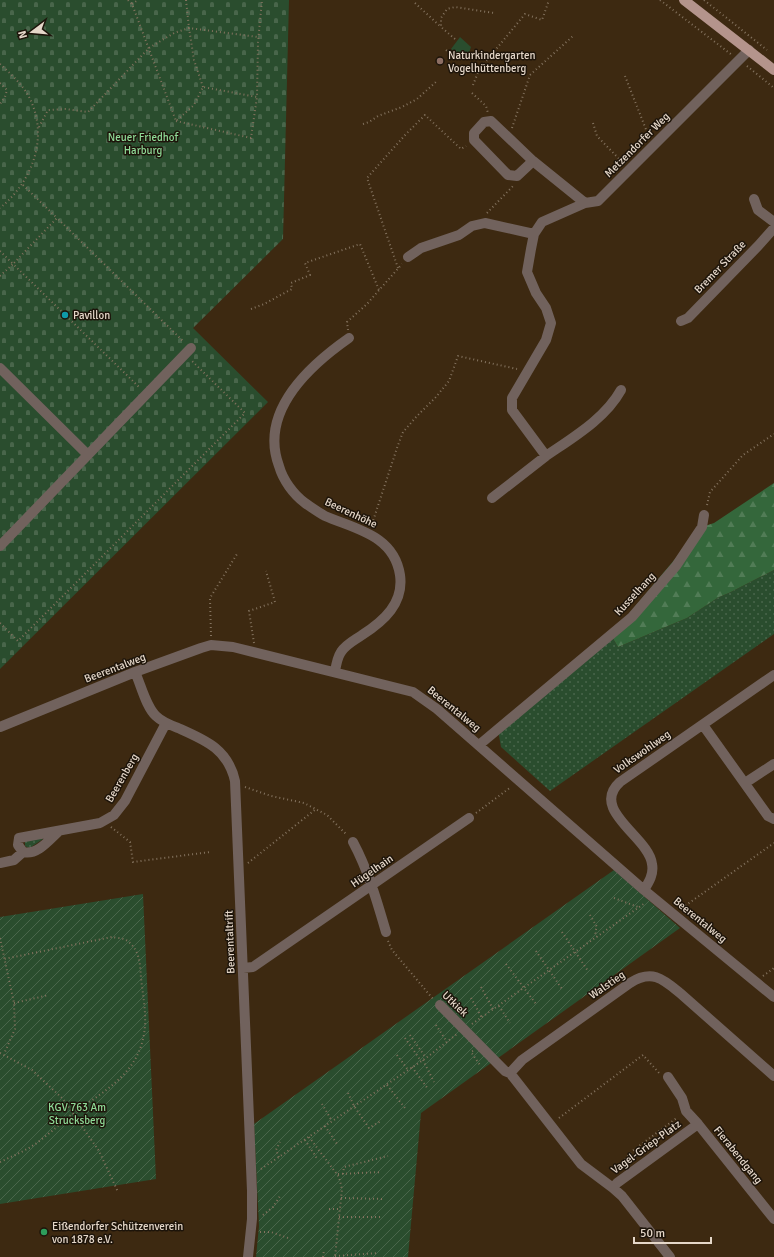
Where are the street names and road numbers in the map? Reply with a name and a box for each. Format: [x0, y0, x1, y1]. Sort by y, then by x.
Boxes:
street label: Metzendorfer Weg [602, 110, 672, 180]
street label: Bremer Straße [692, 238, 748, 296]
street label: Beerenhöhe [323, 495, 379, 531]
street label: Kusselhang [612, 570, 658, 618]
street label: Beerentalweg [82, 650, 148, 686]
street label: Beerentalweg [425, 684, 483, 735]
street label: Volkswohlweg [611, 727, 673, 776]
street label: Beerenberg [103, 751, 141, 805]
street label: Hügelhain [348, 852, 396, 890]
street label: Beerentalweg [671, 895, 729, 946]
street label: Beerentaltrift [222, 910, 238, 974]
street label: Walstieg [587, 968, 628, 1002]
street label: Utkiek [439, 989, 471, 1020]
street label: Vagel-Griep-Platz [609, 1117, 683, 1177]
street label: Fierabendgang [711, 1124, 765, 1186]

